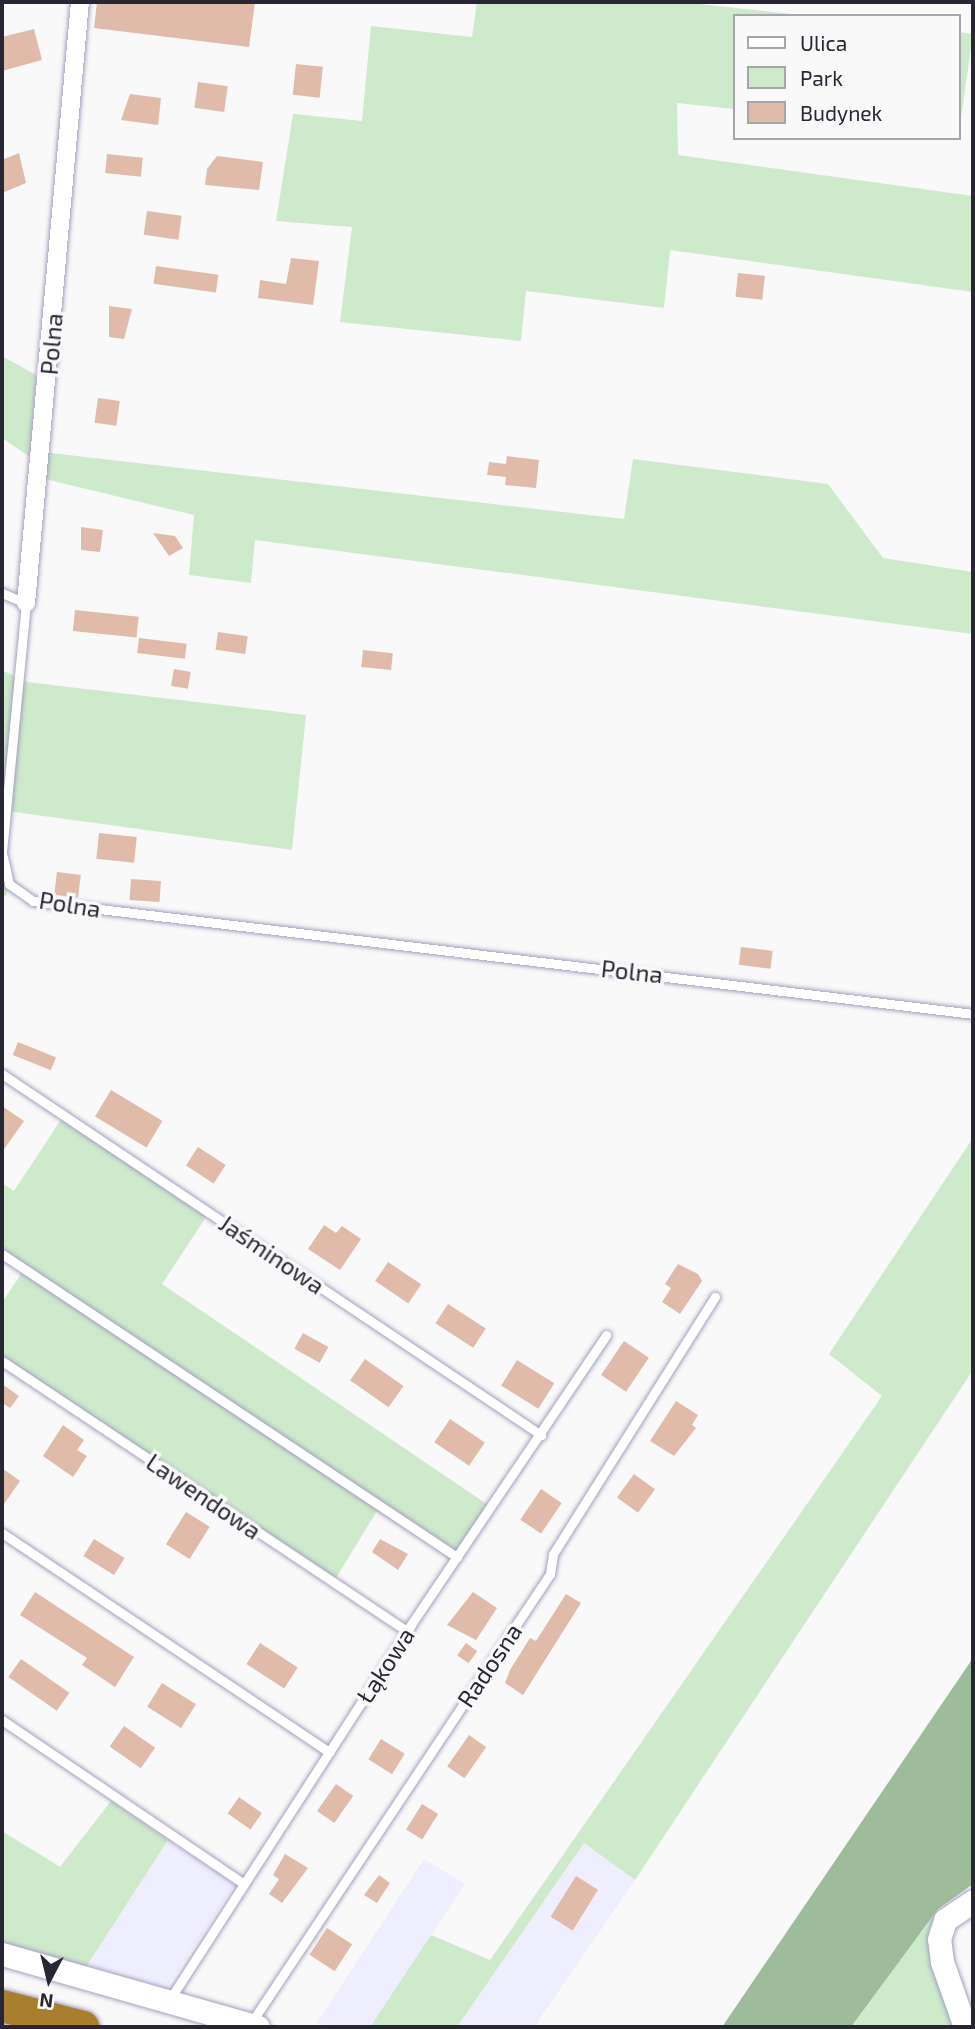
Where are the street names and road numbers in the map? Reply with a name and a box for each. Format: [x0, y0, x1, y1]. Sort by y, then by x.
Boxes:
street label: Polna [34, 312, 68, 376]
street label: Polna [37, 885, 103, 923]
street label: Polna [600, 953, 664, 989]
street label: Jaśminowa [214, 1208, 330, 1300]
street label: Lawendowa [141, 1447, 267, 1545]
street label: Radosna [451, 1618, 527, 1712]
street label: Łąkowa [350, 1622, 420, 1708]

